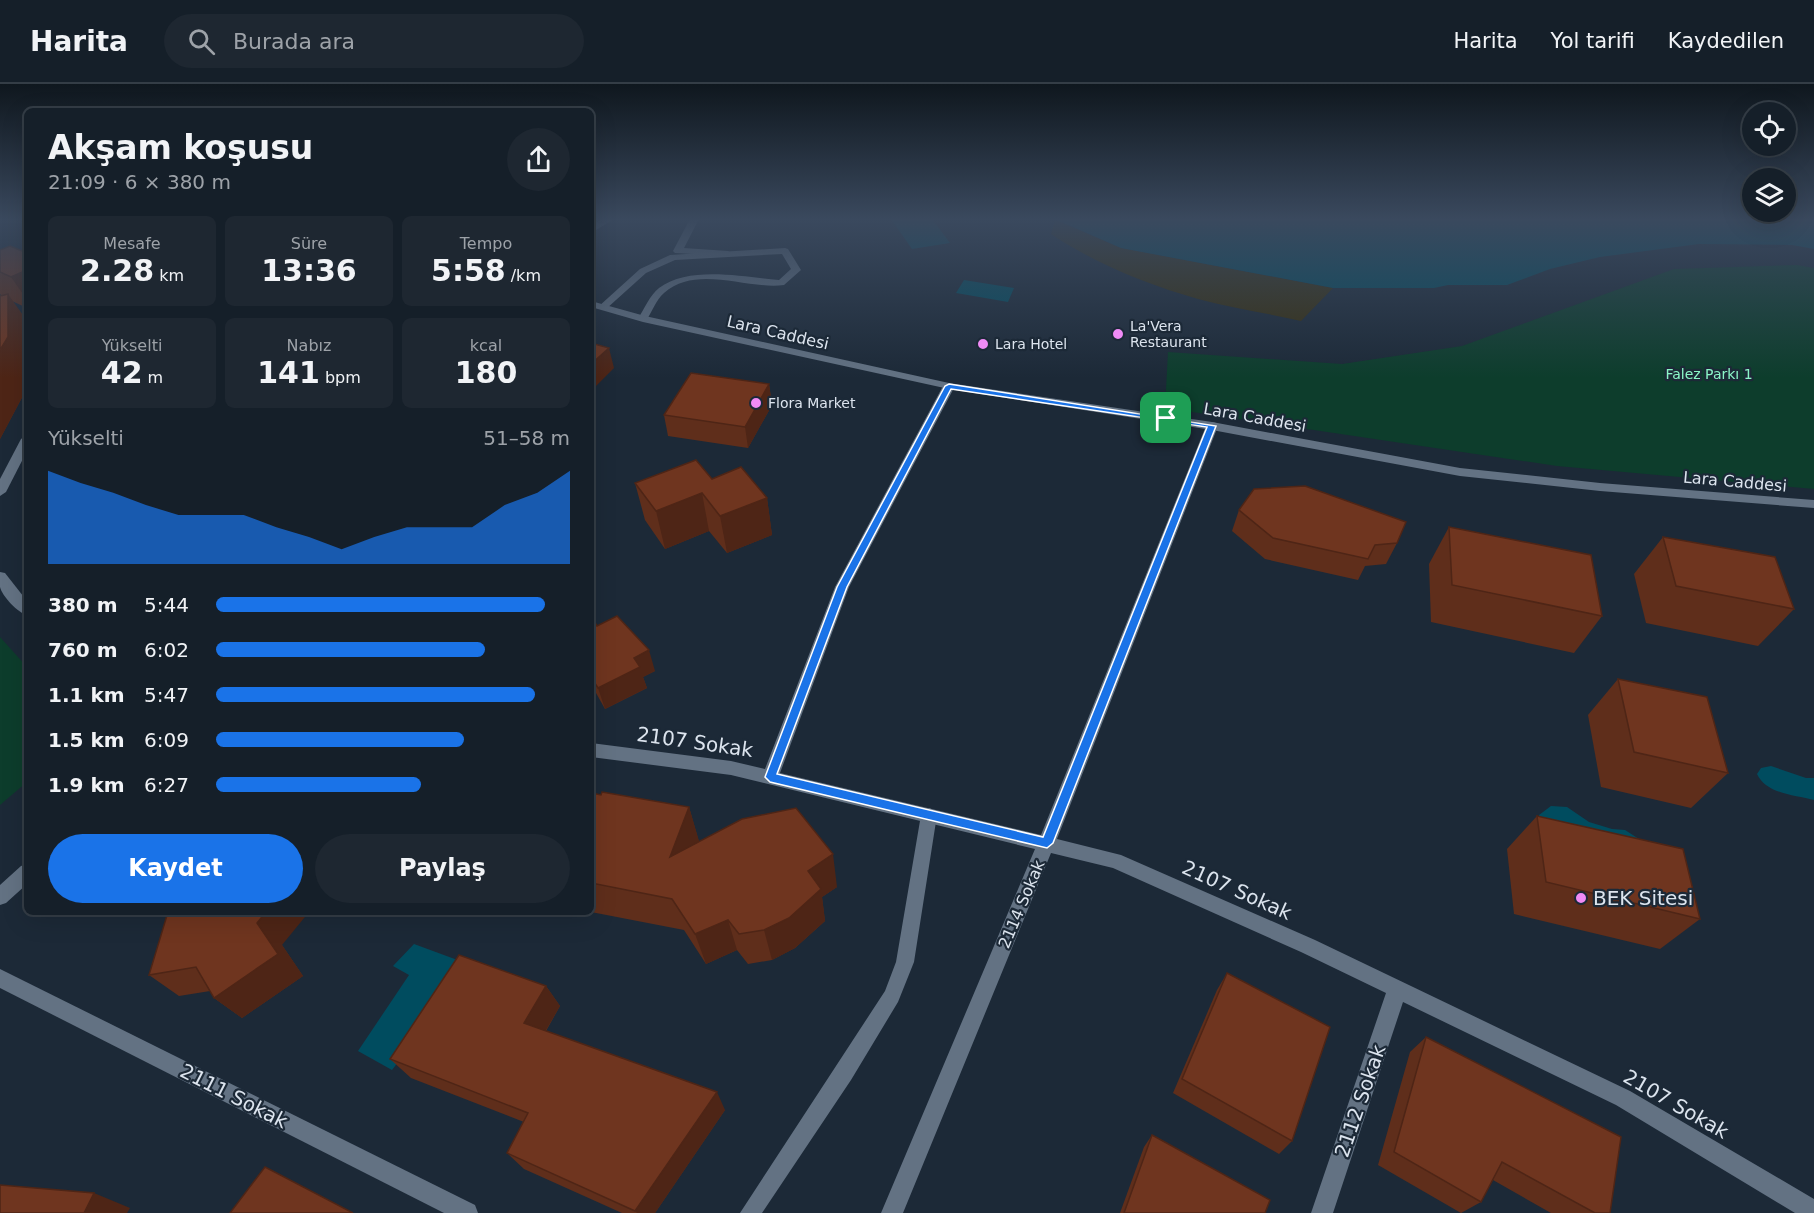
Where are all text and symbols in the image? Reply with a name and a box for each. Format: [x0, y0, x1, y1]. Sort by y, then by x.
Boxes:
search box [164, 14, 584, 68]
text: Harita [30, 25, 128, 58]
icon: search [185, 25, 218, 58]
text: Burada ara [233, 29, 355, 54]
text: Harita [1453, 29, 1518, 53]
text: Yol tarifi [1551, 29, 1635, 53]
text: Kaydedilen [1668, 29, 1784, 53]
map controls [1742, 102, 1796, 222]
button: locate [1742, 102, 1796, 156]
text: Akşam koşusu [48, 128, 313, 167]
button: share [507, 128, 570, 191]
button: layers [1742, 168, 1796, 222]
text: 21:09 · 6 × 380 m [48, 170, 231, 194]
text: Mesafe [103, 234, 161, 253]
text: Süre [291, 234, 327, 253]
text: Tempo [460, 234, 512, 253]
text: 2.28 [80, 253, 154, 288]
text: 13:36 [261, 253, 357, 288]
text: 5:58 [431, 253, 506, 288]
text: km [154, 266, 184, 285]
text: /km [506, 266, 541, 285]
street label: Lara Caddesi [725, 312, 831, 353]
place label: La'Vera Restaurant [1130, 318, 1207, 350]
marker: La'Vera Restaurant [1111, 327, 1125, 341]
text: Yükselti [102, 336, 162, 355]
text: Nabız [287, 336, 331, 355]
text: kcal [470, 336, 502, 355]
place label: Lara Hotel [995, 336, 1067, 352]
marker: Lara Hotel [976, 337, 990, 351]
text: 42 [101, 355, 143, 390]
text: 141 [257, 355, 320, 390]
text: 180 [455, 355, 517, 390]
park label: Falez Parkı 1 [1665, 366, 1753, 382]
text: m [143, 368, 163, 387]
text: bpm [320, 368, 361, 387]
pin [1140, 392, 1191, 443]
place label: Flora Market [768, 395, 856, 411]
marker: Flora Market [749, 396, 763, 410]
street label: Lara Caddesi [1202, 399, 1308, 436]
icon: arrive [1149, 401, 1182, 434]
text: Yükselti [48, 426, 124, 450]
text: 51–58 m [483, 426, 570, 450]
street label: Lara Caddesi [1682, 467, 1788, 495]
text: 380 m [48, 593, 118, 617]
text: 5:44 [144, 593, 189, 617]
text: 760 m [48, 638, 118, 662]
text: 6:02 [144, 638, 189, 662]
text: 1.1 km [48, 683, 125, 707]
text: 5:47 [144, 683, 189, 707]
street label: 2107 Sokak [635, 722, 755, 762]
text: 1.5 km [48, 728, 125, 752]
text: 6:09 [144, 728, 189, 752]
text: 1.9 km [48, 773, 125, 797]
text: 6:27 [144, 773, 189, 797]
button: Kaydet [48, 834, 303, 903]
button: Paylaş [315, 834, 570, 903]
street label: 2107 Sokak [1179, 855, 1296, 925]
street label: 2114 Sokak [994, 857, 1049, 951]
place label: BEK Sitesi [1593, 886, 1693, 910]
marker: BEK Sitesi [1574, 891, 1588, 905]
street label: 2112 Sokak [1330, 1041, 1391, 1160]
street label: 2111 Sokak [176, 1059, 292, 1133]
street label: 2107 Sokak [1619, 1064, 1733, 1144]

